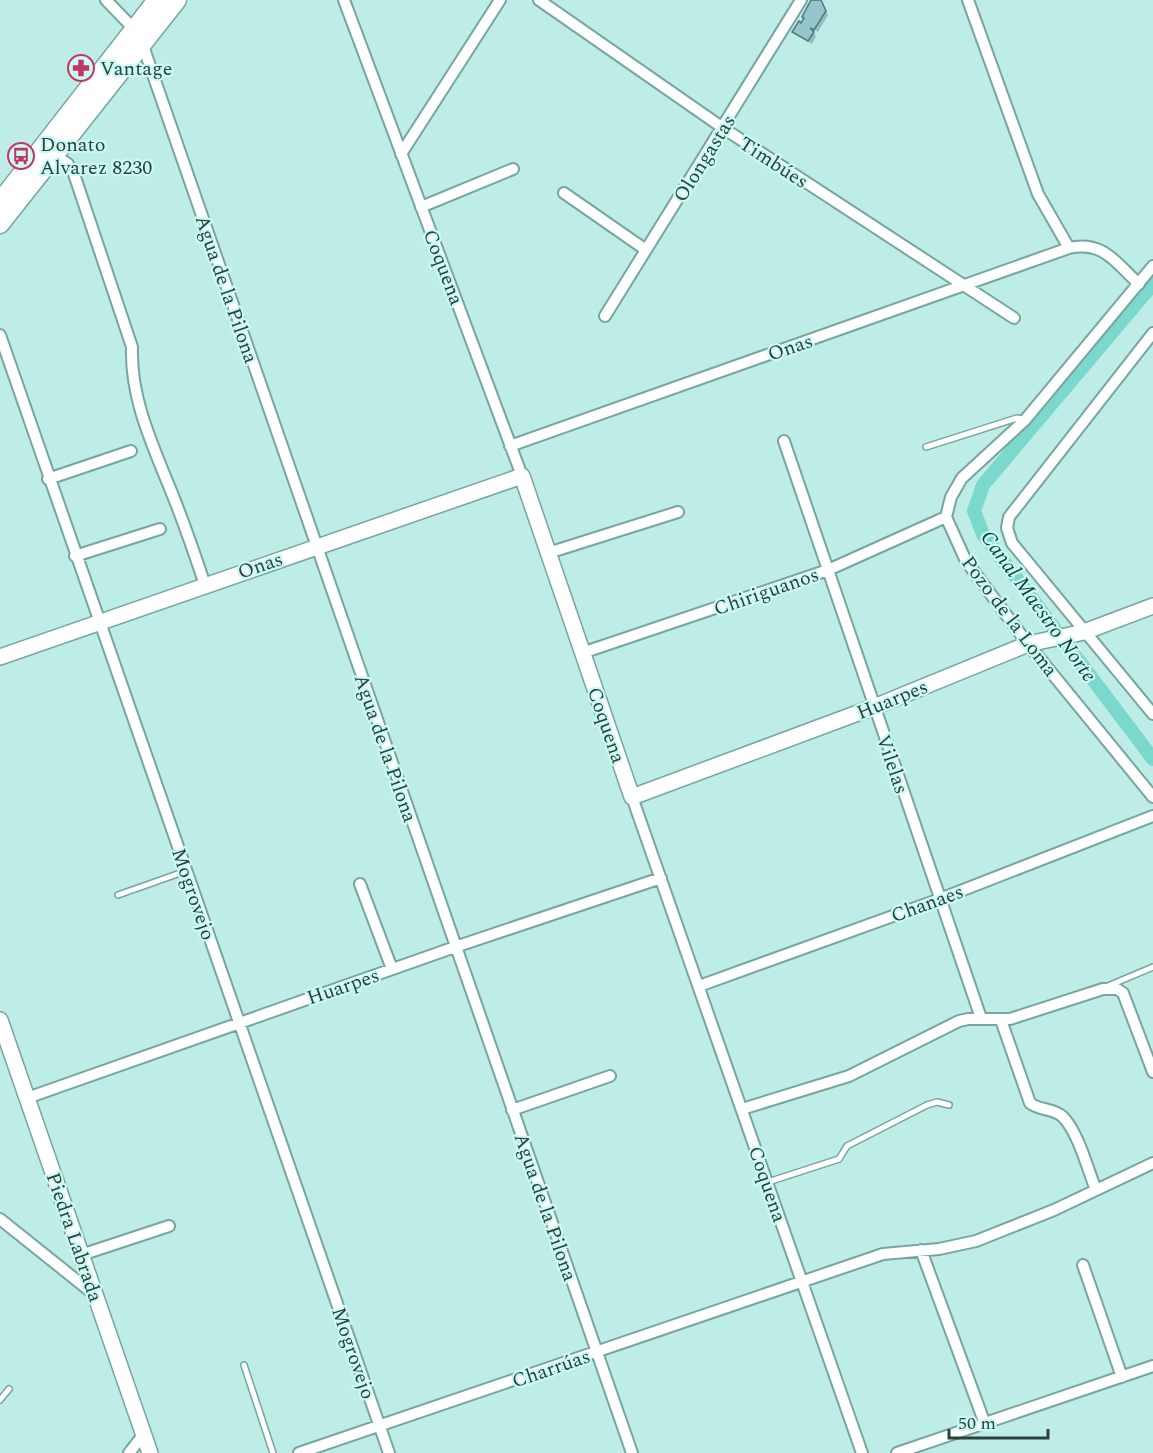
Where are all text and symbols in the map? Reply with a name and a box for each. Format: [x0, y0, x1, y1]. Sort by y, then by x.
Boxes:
pharmacy icon: Vantage [66, 53, 96, 83]
place label: Vantage [100, 54, 172, 84]
street label: Olongastas [666, 109, 744, 208]
street label: Timbúes [733, 129, 814, 197]
place label: Donato Alvarez 8230 [40, 130, 152, 183]
bus stop icon: Donato Alvarez 8230 [6, 141, 36, 171]
street label: Agua de la Pilona [187, 211, 266, 368]
street label: Coquena [415, 225, 471, 310]
street label: Onas [764, 326, 817, 370]
water label: Canal Maestro Norte [972, 524, 1104, 689]
street label: Onas [234, 544, 287, 588]
street label: Pozo de la Loma [954, 550, 1065, 684]
street label: Chiriguanos [710, 560, 823, 624]
street label: Agua de la Pilona [346, 670, 425, 827]
street label: Huarpes [852, 672, 933, 728]
street label: Coquena [579, 683, 633, 768]
street label: Vilelas [868, 731, 916, 798]
street label: Mogrovejo [163, 844, 223, 945]
street label: Chanaes [887, 877, 968, 931]
street label: Huarpes [303, 961, 384, 1013]
street label: Agua de la Pilona [506, 1129, 585, 1286]
street label: Coquena [740, 1142, 794, 1227]
street label: Piedra Labrada [38, 1169, 110, 1306]
street label: Mogrovejo [323, 1303, 383, 1404]
street label: Charrúas [508, 1342, 595, 1396]
scale bar [949, 1402, 1048, 1440]
text: 50 m [958, 1410, 996, 1437]

